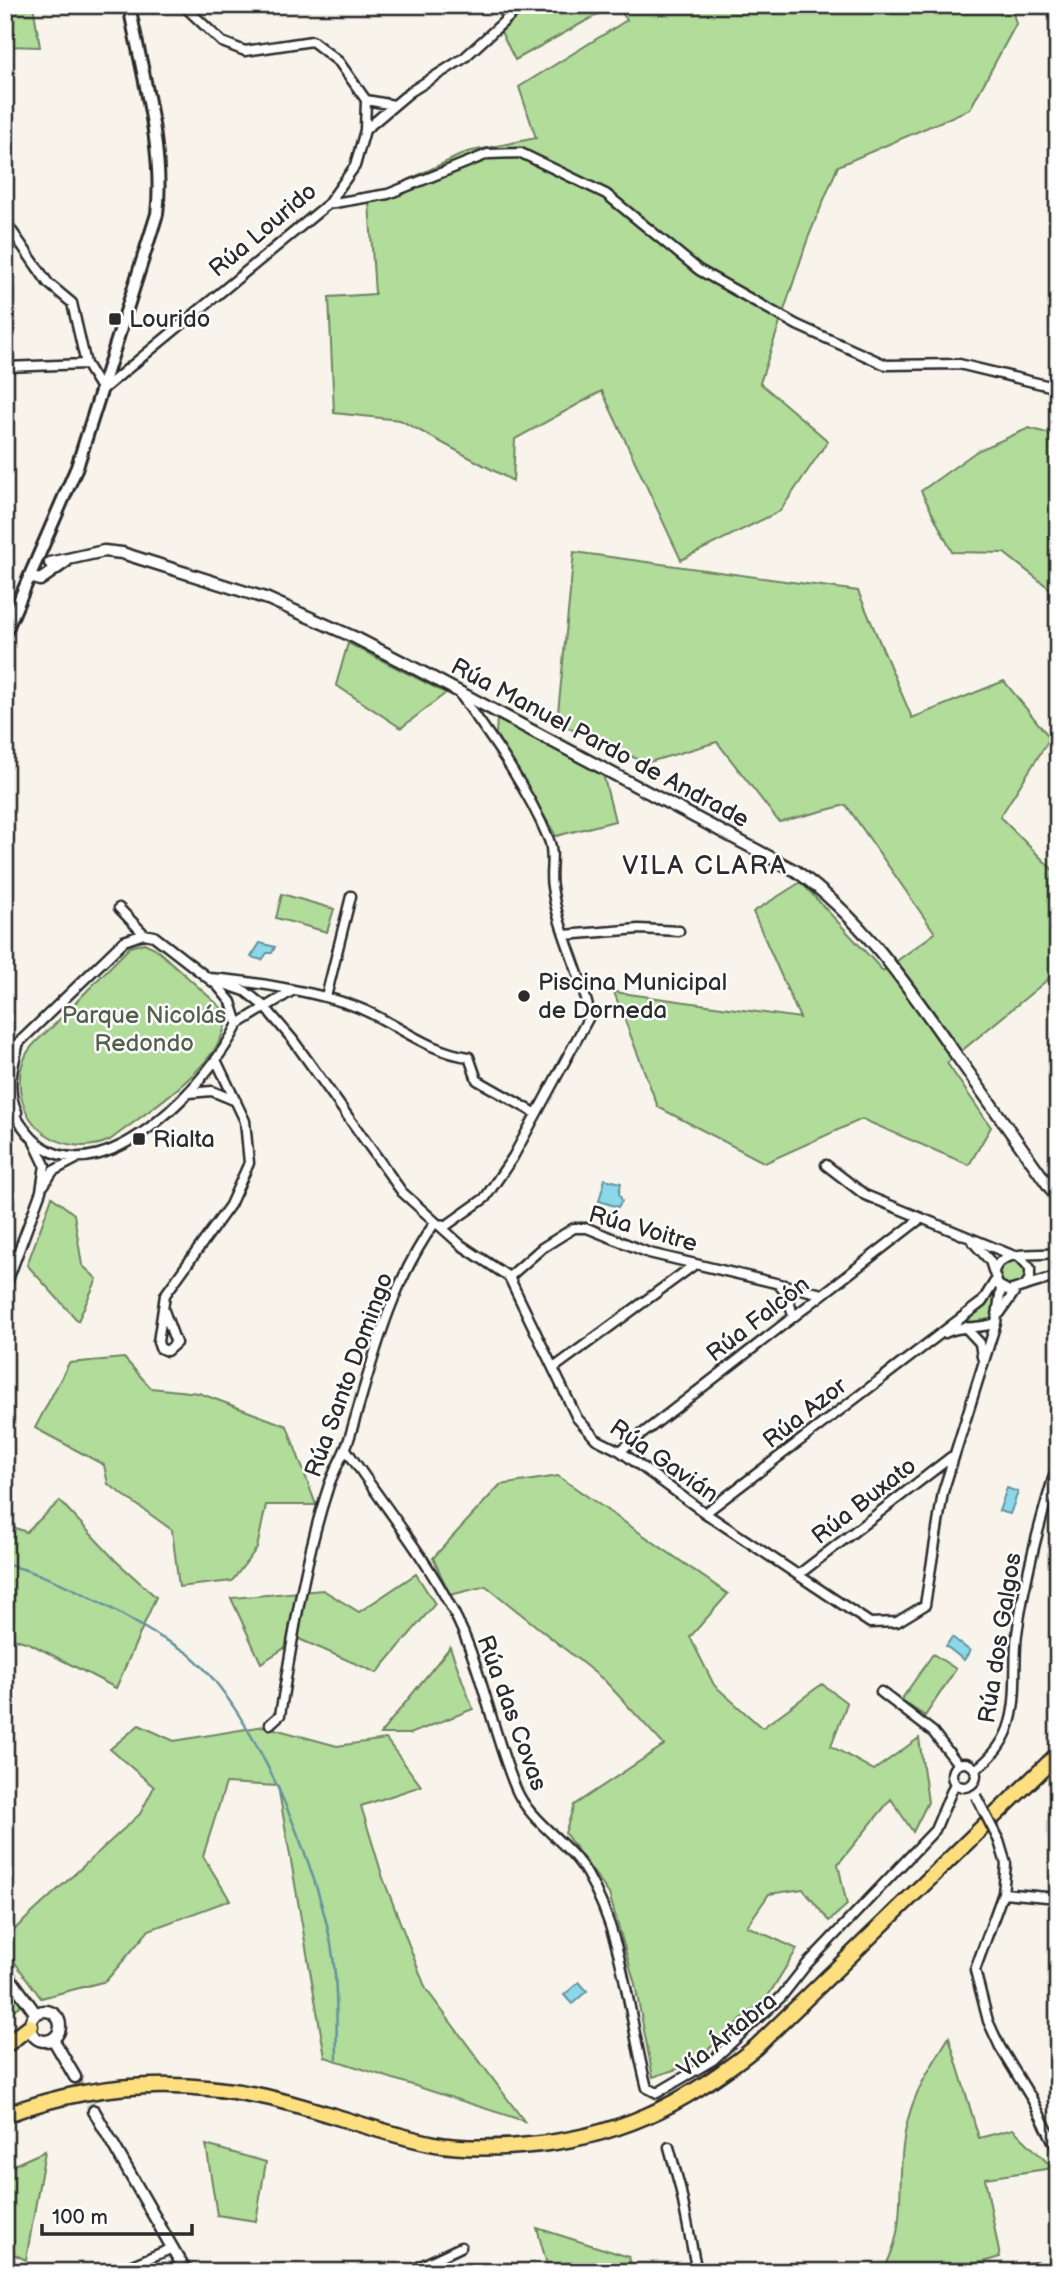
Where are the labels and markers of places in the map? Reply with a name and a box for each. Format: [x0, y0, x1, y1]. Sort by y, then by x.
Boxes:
place label: Lourido [129, 305, 211, 334]
marker: Lourido [107, 311, 123, 327]
place label: Piscina Municipal de Dorneda [538, 968, 727, 1025]
marker: Piscina Municipal de Dorneda [516, 988, 532, 1004]
place label: Rialta [153, 1125, 215, 1154]
marker: Rialta [131, 1131, 147, 1147]

